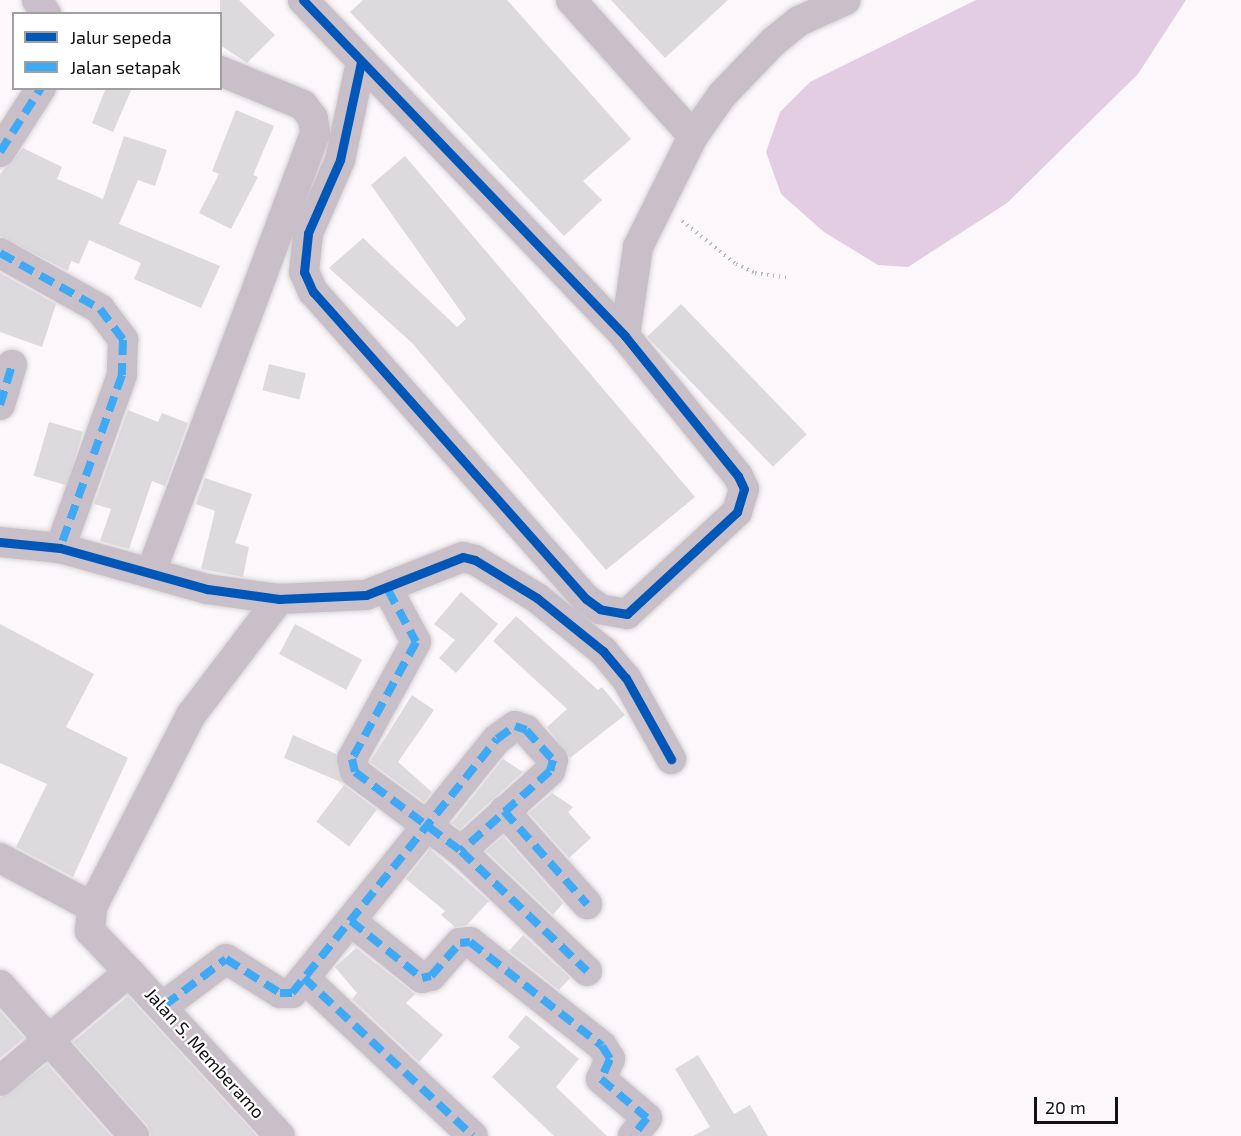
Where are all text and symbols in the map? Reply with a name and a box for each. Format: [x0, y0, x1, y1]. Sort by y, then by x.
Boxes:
legend [12, 12, 222, 90]
text: Jalur sepeda [70, 26, 172, 48]
text: Jalan setapak [70, 56, 181, 78]
street label: Jalan S. Memberamo [141, 983, 269, 1123]
scale bar [1037, 1085, 1121, 1123]
text: 20 m [1045, 1096, 1086, 1118]

